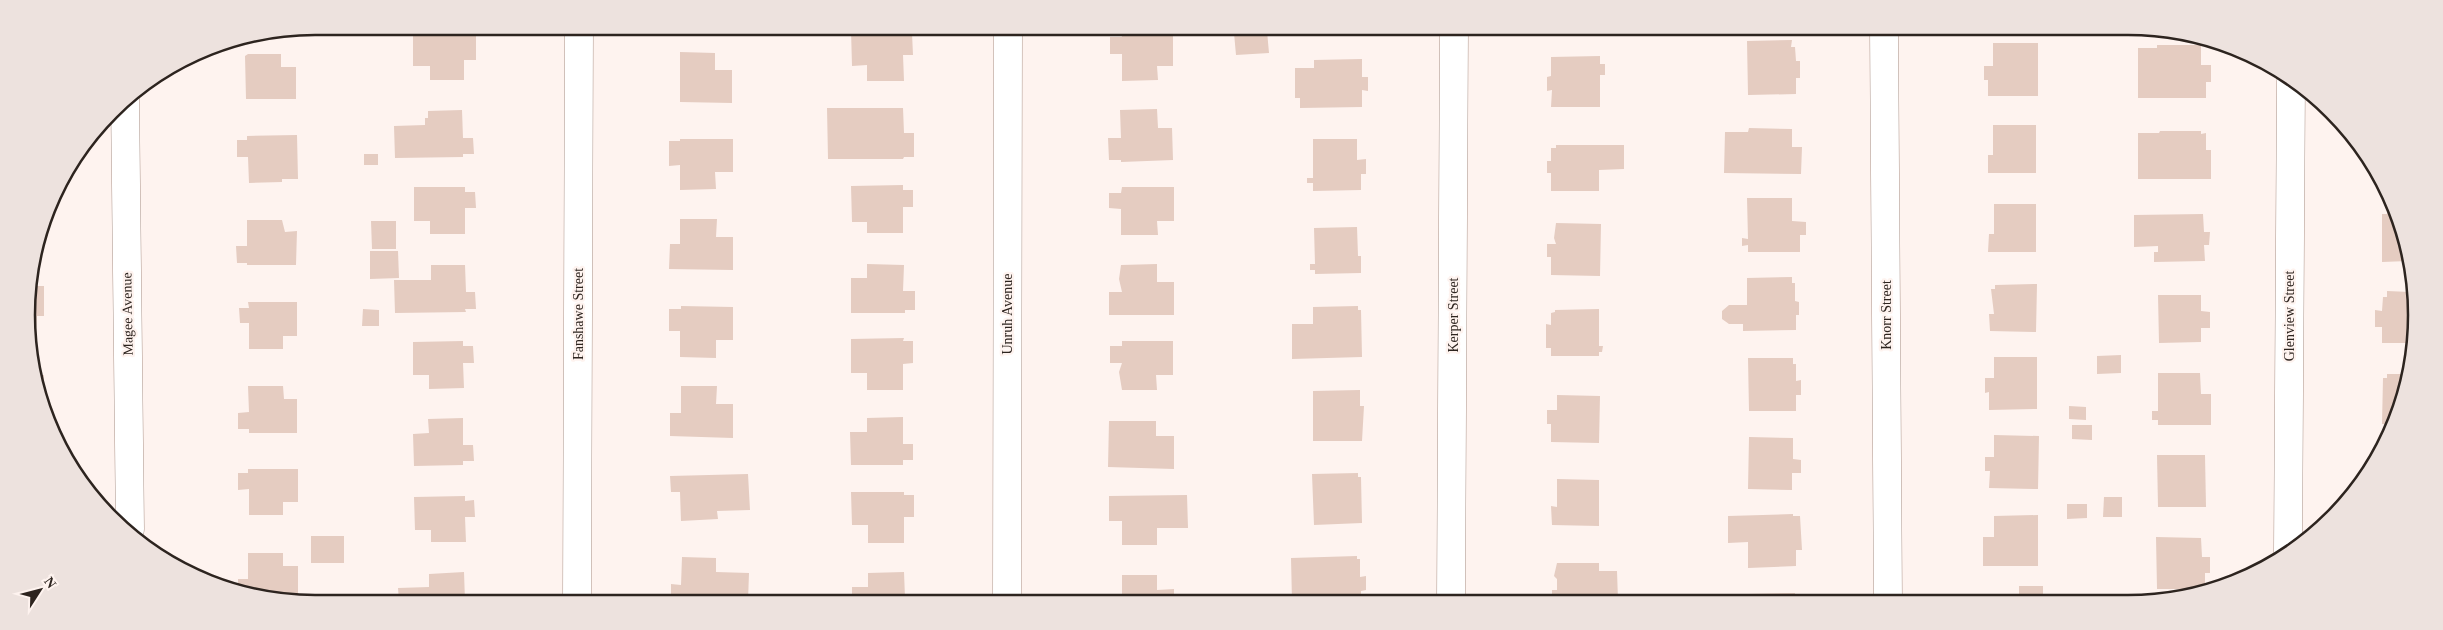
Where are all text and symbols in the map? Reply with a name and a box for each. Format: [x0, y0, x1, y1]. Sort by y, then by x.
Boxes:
street label: Fanshawe Street [571, 268, 586, 360]
street label: Glenview Street [2282, 271, 2297, 361]
street label: Magee Avenue [119, 272, 136, 356]
street label: Unruh Avenue [1000, 274, 1015, 355]
street label: Kerper Street [1446, 277, 1461, 353]
street label: Knorr Street [1879, 280, 1894, 350]
north arrow [15, 565, 65, 615]
text: N [41, 574, 59, 591]

